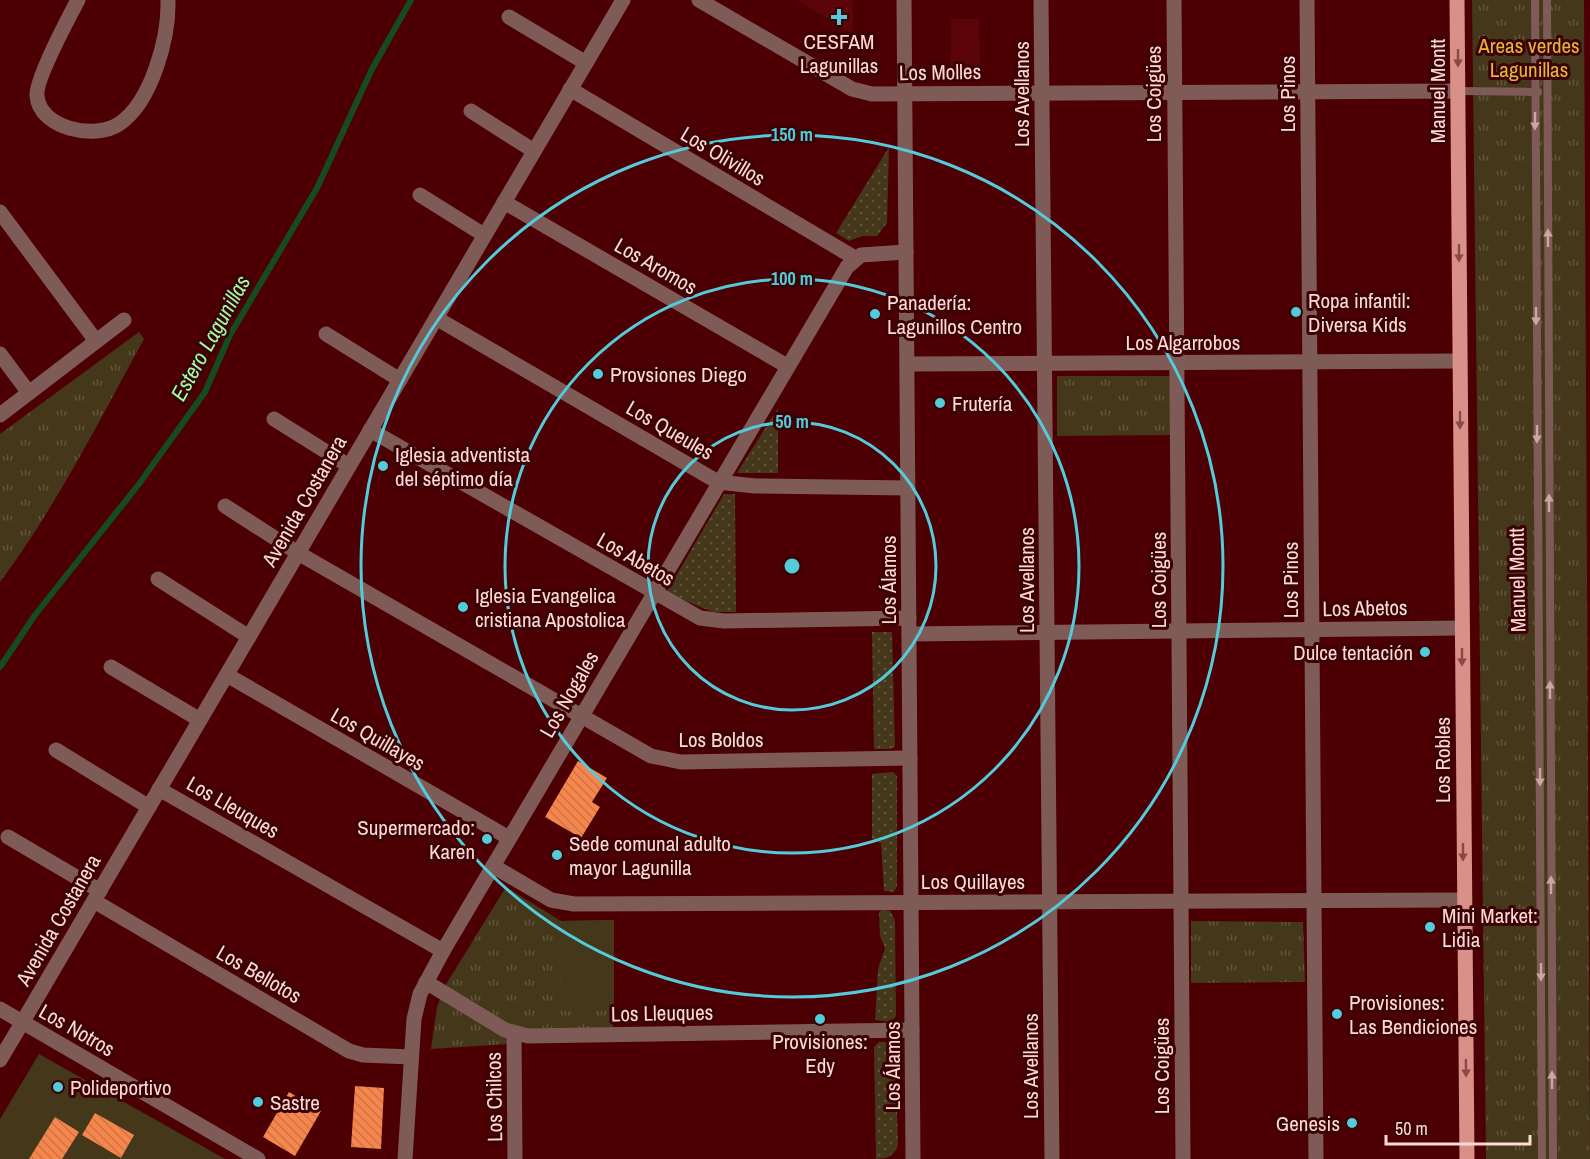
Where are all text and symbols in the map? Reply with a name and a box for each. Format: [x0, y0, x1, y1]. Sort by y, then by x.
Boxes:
marker: CESFAM Lagunillas [830, 8, 848, 26]
place label: CESFAM Lagunillas [800, 27, 878, 80]
park label: Areas verdes Lagunillas [1477, 31, 1580, 84]
street label: Manuel Montt [1423, 39, 1452, 143]
street label: Los Avellanos [1007, 41, 1036, 147]
street label: Los Coigües [1139, 46, 1168, 142]
one-way arrow [1453, 49, 1462, 68]
street label: Los Pinos [1273, 56, 1302, 132]
street label: Los Molles [899, 57, 981, 87]
one-way arrow [1530, 112, 1540, 131]
street label: Los Olivillos [675, 119, 771, 193]
text: 150 m [771, 122, 813, 147]
one-way arrow [1543, 229, 1553, 248]
street label: Los Aromos [609, 231, 703, 301]
one-way arrow [1454, 244, 1464, 263]
text: 100 m [771, 266, 813, 291]
water label: Estero Lagunillas [163, 270, 257, 406]
place label: Ropa infantil: Diversa Kids [1308, 286, 1410, 339]
place label: Panadería: Lagunillos Centro [887, 288, 1022, 341]
marker: Ropa infantil: Diversa Kids [1289, 305, 1303, 319]
marker: Panadería: Lagunillos Centro [868, 307, 882, 321]
one-way arrow [1531, 307, 1541, 326]
street label: Los Algarrobos [1126, 328, 1240, 357]
place label: Provsiones Diego [610, 360, 747, 389]
marker: Provsiones Diego [591, 367, 605, 381]
place label: Frutería [952, 389, 1013, 418]
street label: Los Queules [621, 393, 719, 467]
marker: Frutería [933, 396, 947, 410]
text: 50 m [775, 409, 809, 434]
one-way arrow [1456, 410, 1465, 429]
one-way arrow [1532, 424, 1542, 443]
street label: Avenida Costanera [254, 430, 354, 573]
place label: Iglesia adventista del séptimo día [395, 440, 530, 493]
marker: Iglesia adventista del séptimo día [376, 459, 390, 473]
one-way arrow [1544, 493, 1554, 512]
street label: Los Abetos [592, 525, 680, 593]
street label: Los Avellanos [1012, 527, 1041, 633]
street label: Manuel Montt [1502, 527, 1532, 632]
street label: Los Coigües [1144, 532, 1173, 628]
street label: Los Álamos [874, 535, 903, 625]
street label: Los Pinos [1276, 542, 1305, 618]
centre of rings [782, 556, 802, 576]
place label: Iglesia Evangelica cristiana Apostolica [475, 581, 626, 634]
street label: Los Abetos [1322, 593, 1408, 623]
marker: Iglesia Evangelica cristiana Apostolica [456, 600, 470, 614]
place label: Dulce tentación [1293, 638, 1413, 667]
street label: Los Nogales [533, 645, 605, 743]
marker: Dulce tentación [1418, 645, 1432, 659]
one-way arrow [1457, 647, 1467, 666]
one-way arrow [1545, 680, 1555, 699]
street label: Los Quillayes [326, 700, 430, 778]
street label: Los Robles [1428, 717, 1457, 803]
street label: Los Boldos [678, 725, 764, 754]
one-way arrow [1535, 767, 1545, 786]
street label: Los Lleuques [181, 769, 285, 845]
place label: Supermercado: Karen [357, 813, 475, 866]
place label: Sede comunal adulto mayor Lagunilla [569, 829, 731, 882]
marker: Supermercado: Karen [480, 832, 494, 846]
one-way arrow [1458, 842, 1468, 861]
marker: Sede comunal adulto mayor Lagunilla [550, 848, 564, 862]
street label: Avenida Costanera [8, 849, 108, 992]
street label: Los Quillayes [921, 867, 1025, 896]
one-way arrow [1546, 875, 1556, 894]
place label: Mini Market: Lidia [1442, 901, 1538, 954]
marker: Mini Market: Lidia [1423, 920, 1437, 934]
street label: Los Bellotos [211, 938, 307, 1010]
one-way arrow [1536, 962, 1546, 981]
place label: Provisiones: Las Bendiciones [1349, 988, 1477, 1041]
street label: Los Notros [34, 997, 120, 1063]
street label: Los Lleuques [611, 998, 713, 1028]
marker: Provisiones: Las Bendiciones [1330, 1007, 1344, 1021]
marker: Provisiones: Edy [813, 1012, 827, 1026]
street label: Los Avellanos [1016, 1013, 1045, 1119]
street label: Los Coigües [1147, 1018, 1176, 1114]
street label: Los Álamos [878, 1021, 907, 1111]
place label: Provisiones: Edy [772, 1027, 868, 1080]
street label: Los Chilcos [479, 1052, 509, 1142]
one-way arrow [1461, 1058, 1471, 1077]
one-way arrow [1547, 1070, 1557, 1089]
place label: Polideportivo [70, 1073, 171, 1102]
marker: Polideportivo [51, 1080, 65, 1094]
place label: Sastre [270, 1088, 320, 1117]
marker: Sastre [251, 1095, 265, 1109]
scale bar [1386, 1108, 1530, 1146]
place label: Genesis [1276, 1109, 1340, 1138]
marker: Genesis [1345, 1116, 1359, 1130]
text: 50 m [1395, 1116, 1428, 1141]

